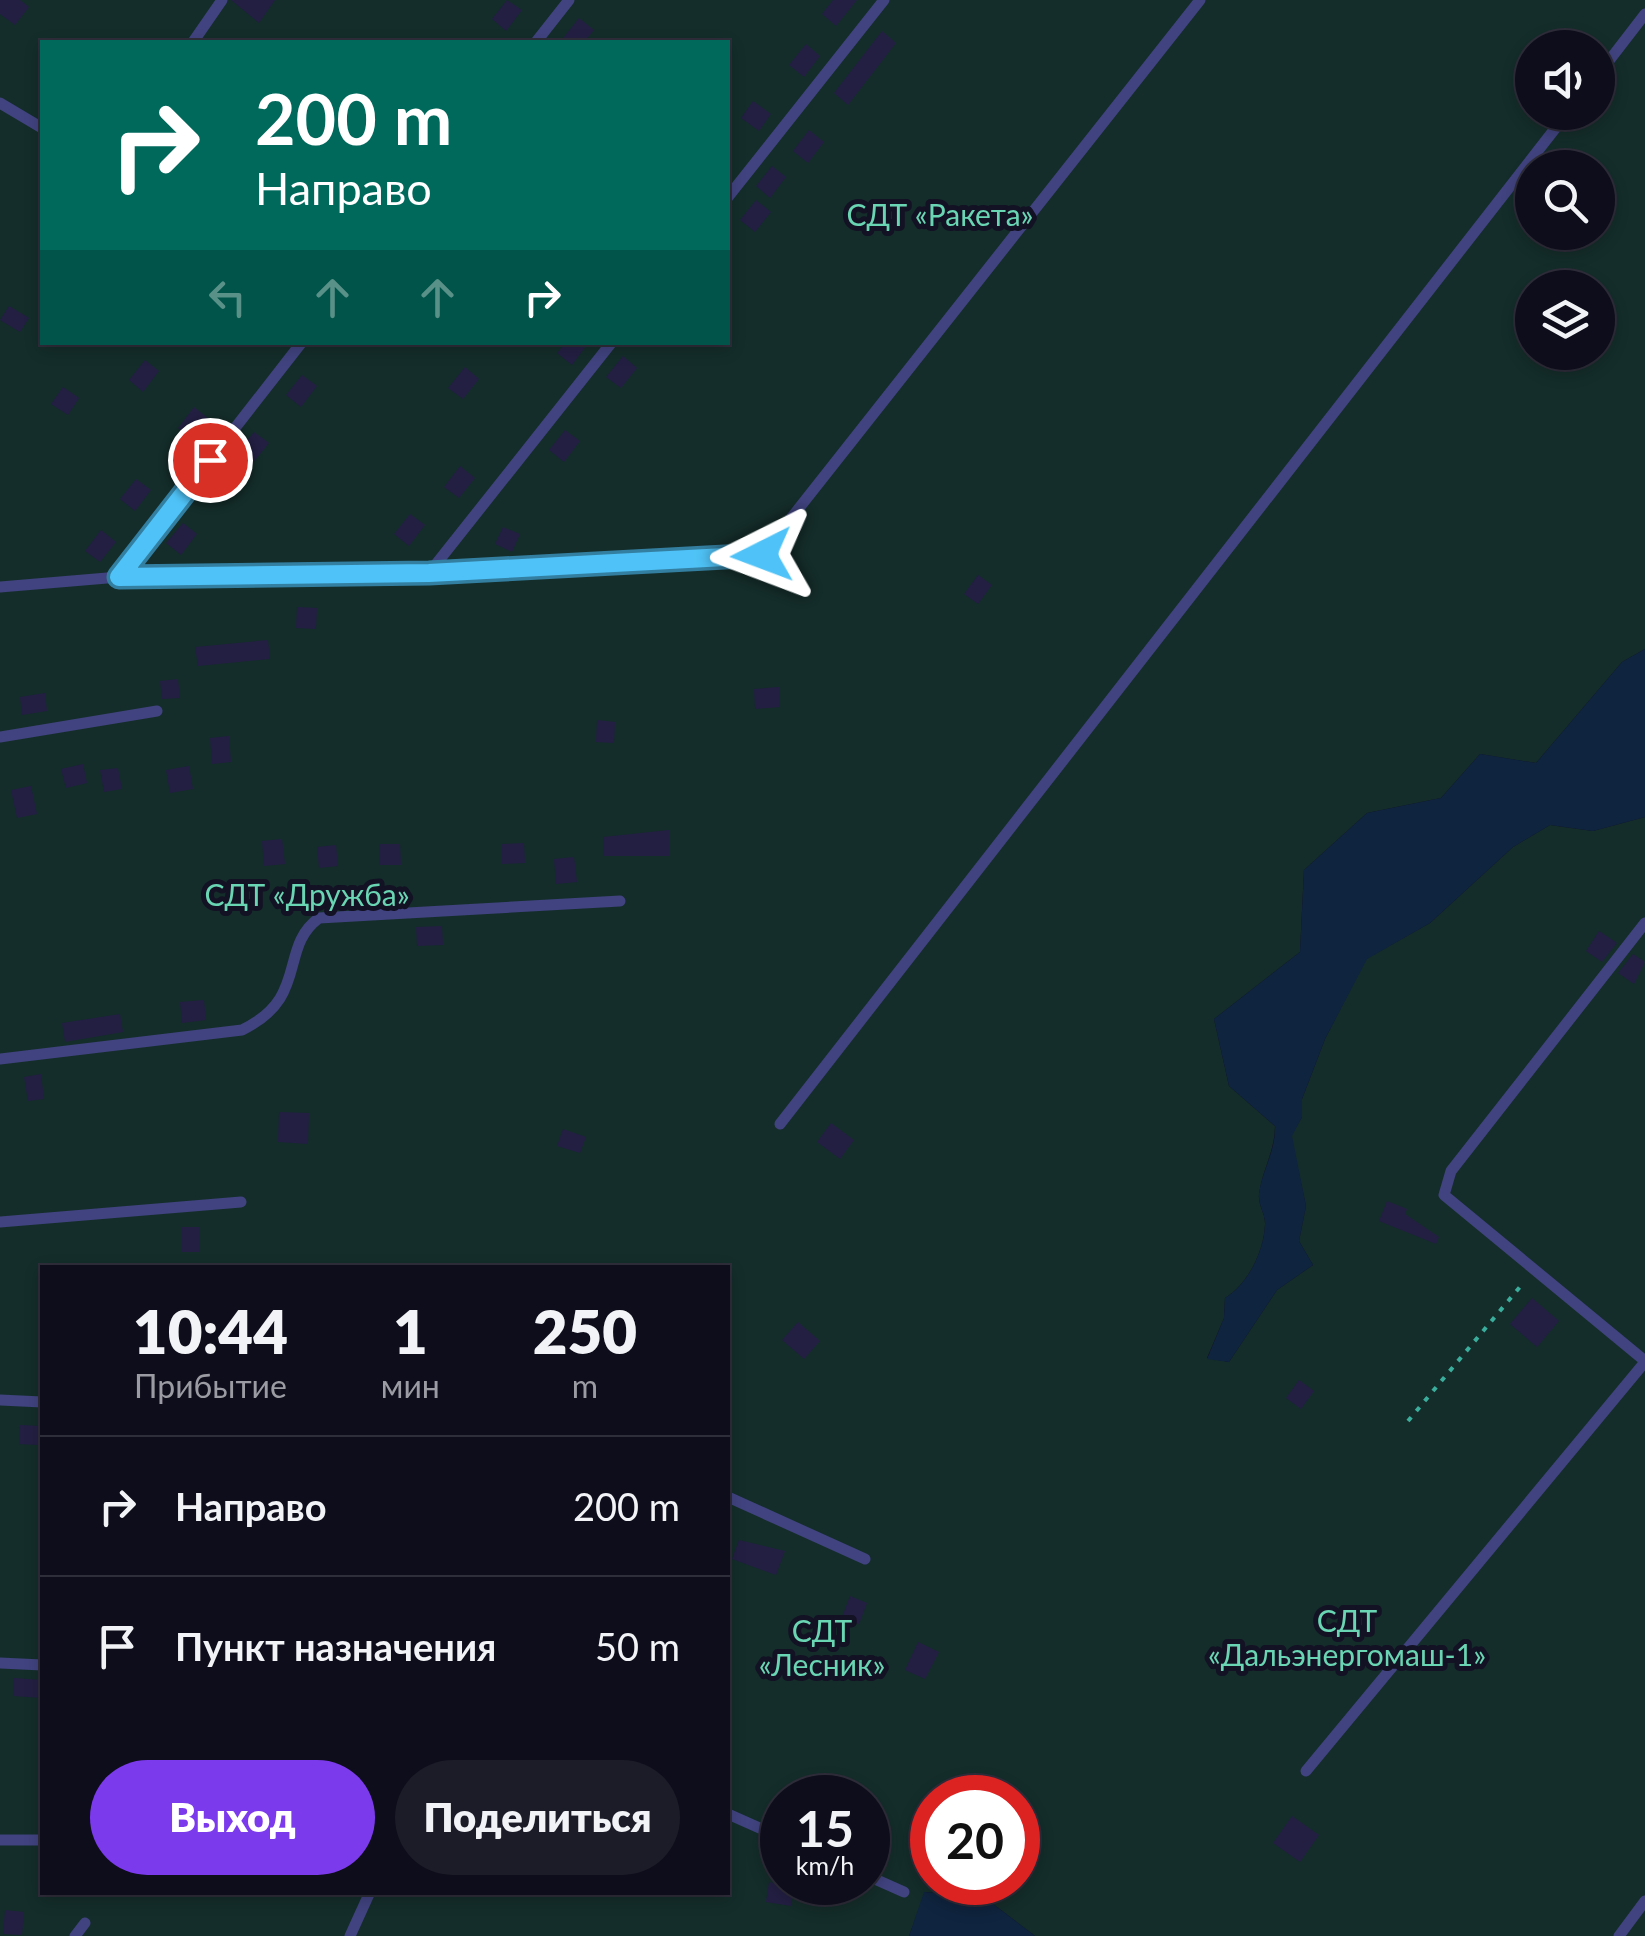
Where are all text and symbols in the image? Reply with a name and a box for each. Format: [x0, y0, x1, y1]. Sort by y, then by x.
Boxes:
map controls [1515, 30, 1615, 370]
button: sound [1515, 30, 1615, 130]
text: 200 m [255, 76, 452, 160]
icon: right [90, 80, 220, 210]
button: search [1515, 150, 1615, 250]
text: Направо [255, 161, 432, 215]
park label: СДТ «Ракета» [846, 196, 1034, 232]
icon: left [200, 270, 255, 325]
icon: ahead [305, 270, 360, 325]
icon: ahead [410, 270, 465, 325]
icon: right [515, 270, 570, 325]
button: layers [1515, 270, 1615, 370]
pin [168, 418, 253, 503]
icon: arrive [183, 433, 238, 488]
position arrow [710, 503, 814, 607]
park label: СДТ «Дружба» [204, 876, 410, 912]
text: 10:44 [133, 1295, 288, 1367]
text: 1 [393, 1295, 428, 1367]
text: 250 [533, 1295, 637, 1367]
text: Прибытие [134, 1366, 287, 1405]
text: мин [381, 1366, 440, 1405]
text: m [572, 1366, 598, 1405]
icon: right [90, 1479, 145, 1534]
text: Направо [175, 1483, 327, 1529]
text: 200 m [573, 1483, 680, 1529]
park label: СДТ «Дальэнергомаш-1» [1208, 1602, 1486, 1672]
park label: СДТ «Лесник» [759, 1612, 885, 1682]
icon: arrive [90, 1619, 145, 1674]
text: Пункт назначения [175, 1623, 496, 1669]
text: 50 m [595, 1623, 680, 1669]
button: Выход [90, 1760, 375, 1875]
button: Поделиться [395, 1760, 680, 1875]
speed limit sign: 20 [910, 1775, 1040, 1905]
text: 15 [796, 1798, 854, 1858]
text: km/h [796, 1850, 854, 1880]

